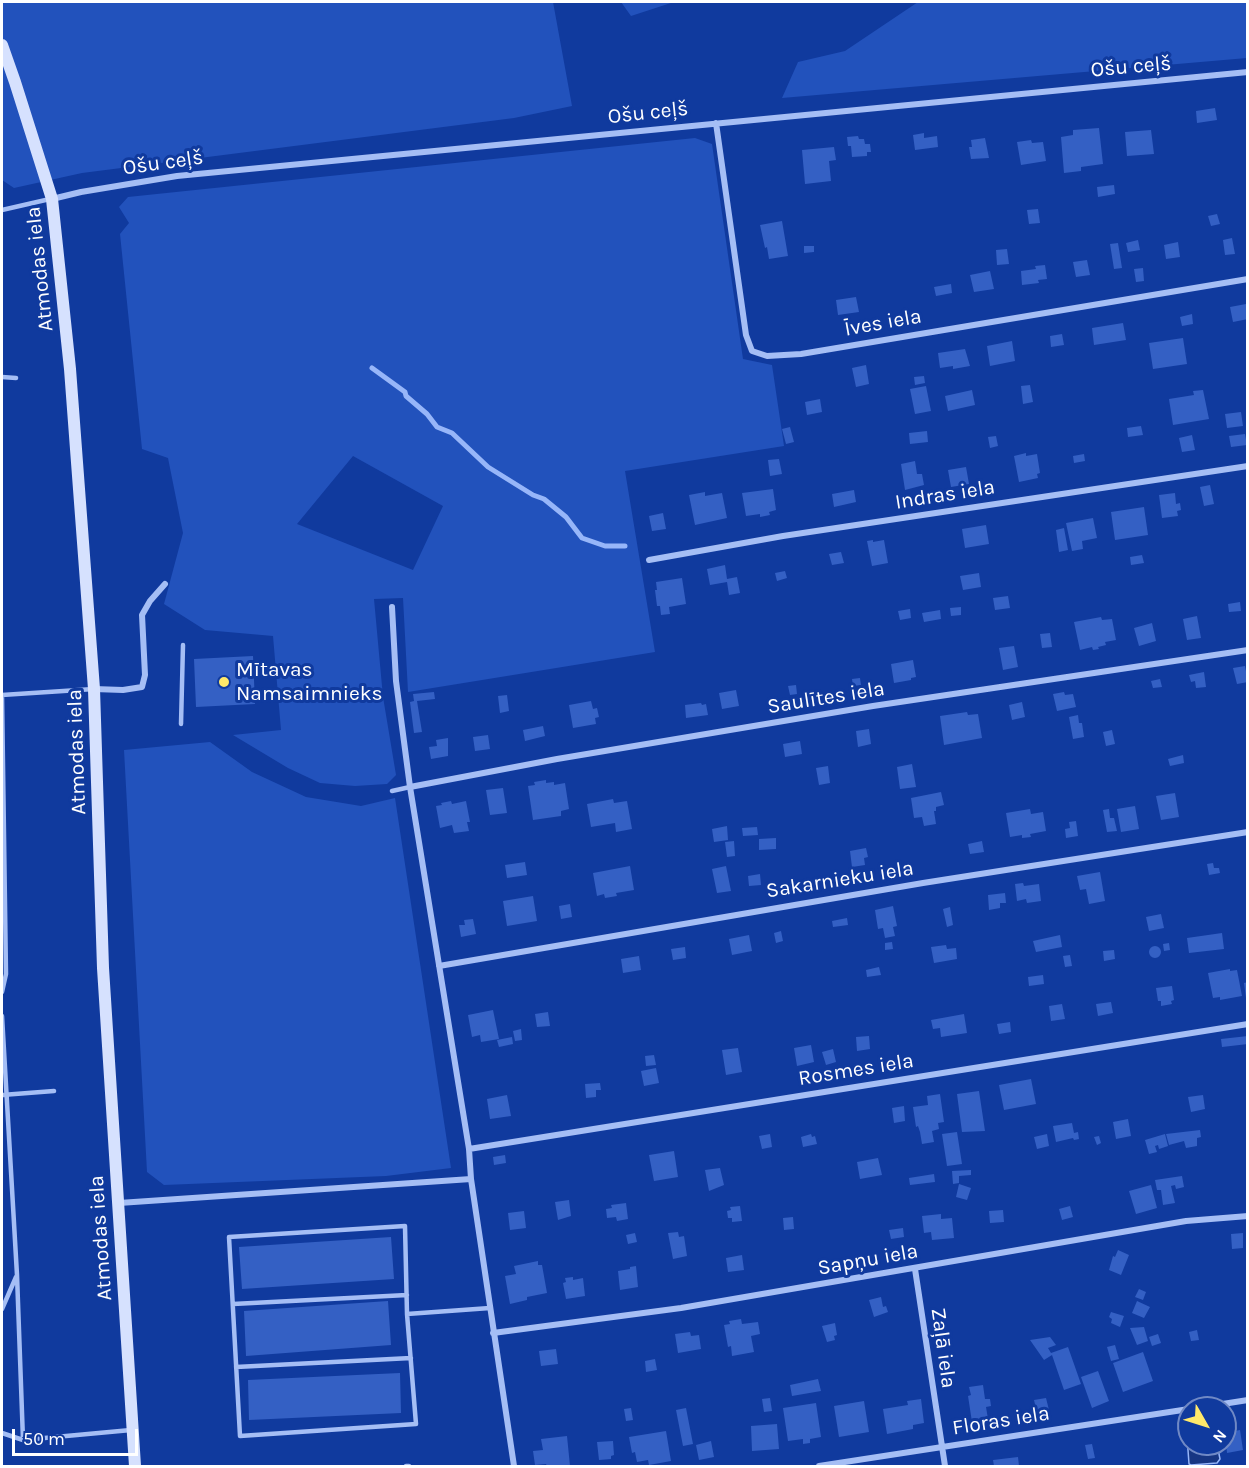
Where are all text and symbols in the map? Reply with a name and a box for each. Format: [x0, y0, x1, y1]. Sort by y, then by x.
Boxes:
street label: Ošu ceļš [1090, 51, 1172, 83]
street label: Ošu ceļš [606, 96, 690, 130]
street label: Ošu ceļš [121, 145, 205, 181]
street label: Atmodas iela [21, 205, 59, 333]
street label: Īves iela [843, 304, 923, 342]
street label: Indras iela [893, 475, 997, 515]
place label: Mītavas Namsaimnieks [236, 657, 383, 707]
marker: Mītavas Namsaimnieks [217, 675, 231, 689]
street label: Saulītes iela [766, 676, 886, 720]
street label: Atmodas iela [62, 689, 92, 815]
street label: Sakarnieku iela [764, 856, 916, 904]
street label: Rosmes iela [797, 1048, 915, 1092]
street label: Atmodas iela [84, 1174, 118, 1302]
street label: Sapņu iela [816, 1239, 920, 1281]
street label: Zaļā iela [925, 1306, 961, 1390]
north arrow [1177, 1396, 1237, 1456]
street label: Floras iela [951, 1401, 1051, 1441]
scale bar [15, 1417, 141, 1455]
text: N [1209, 1426, 1231, 1447]
text: 50 m [23, 1428, 65, 1450]

